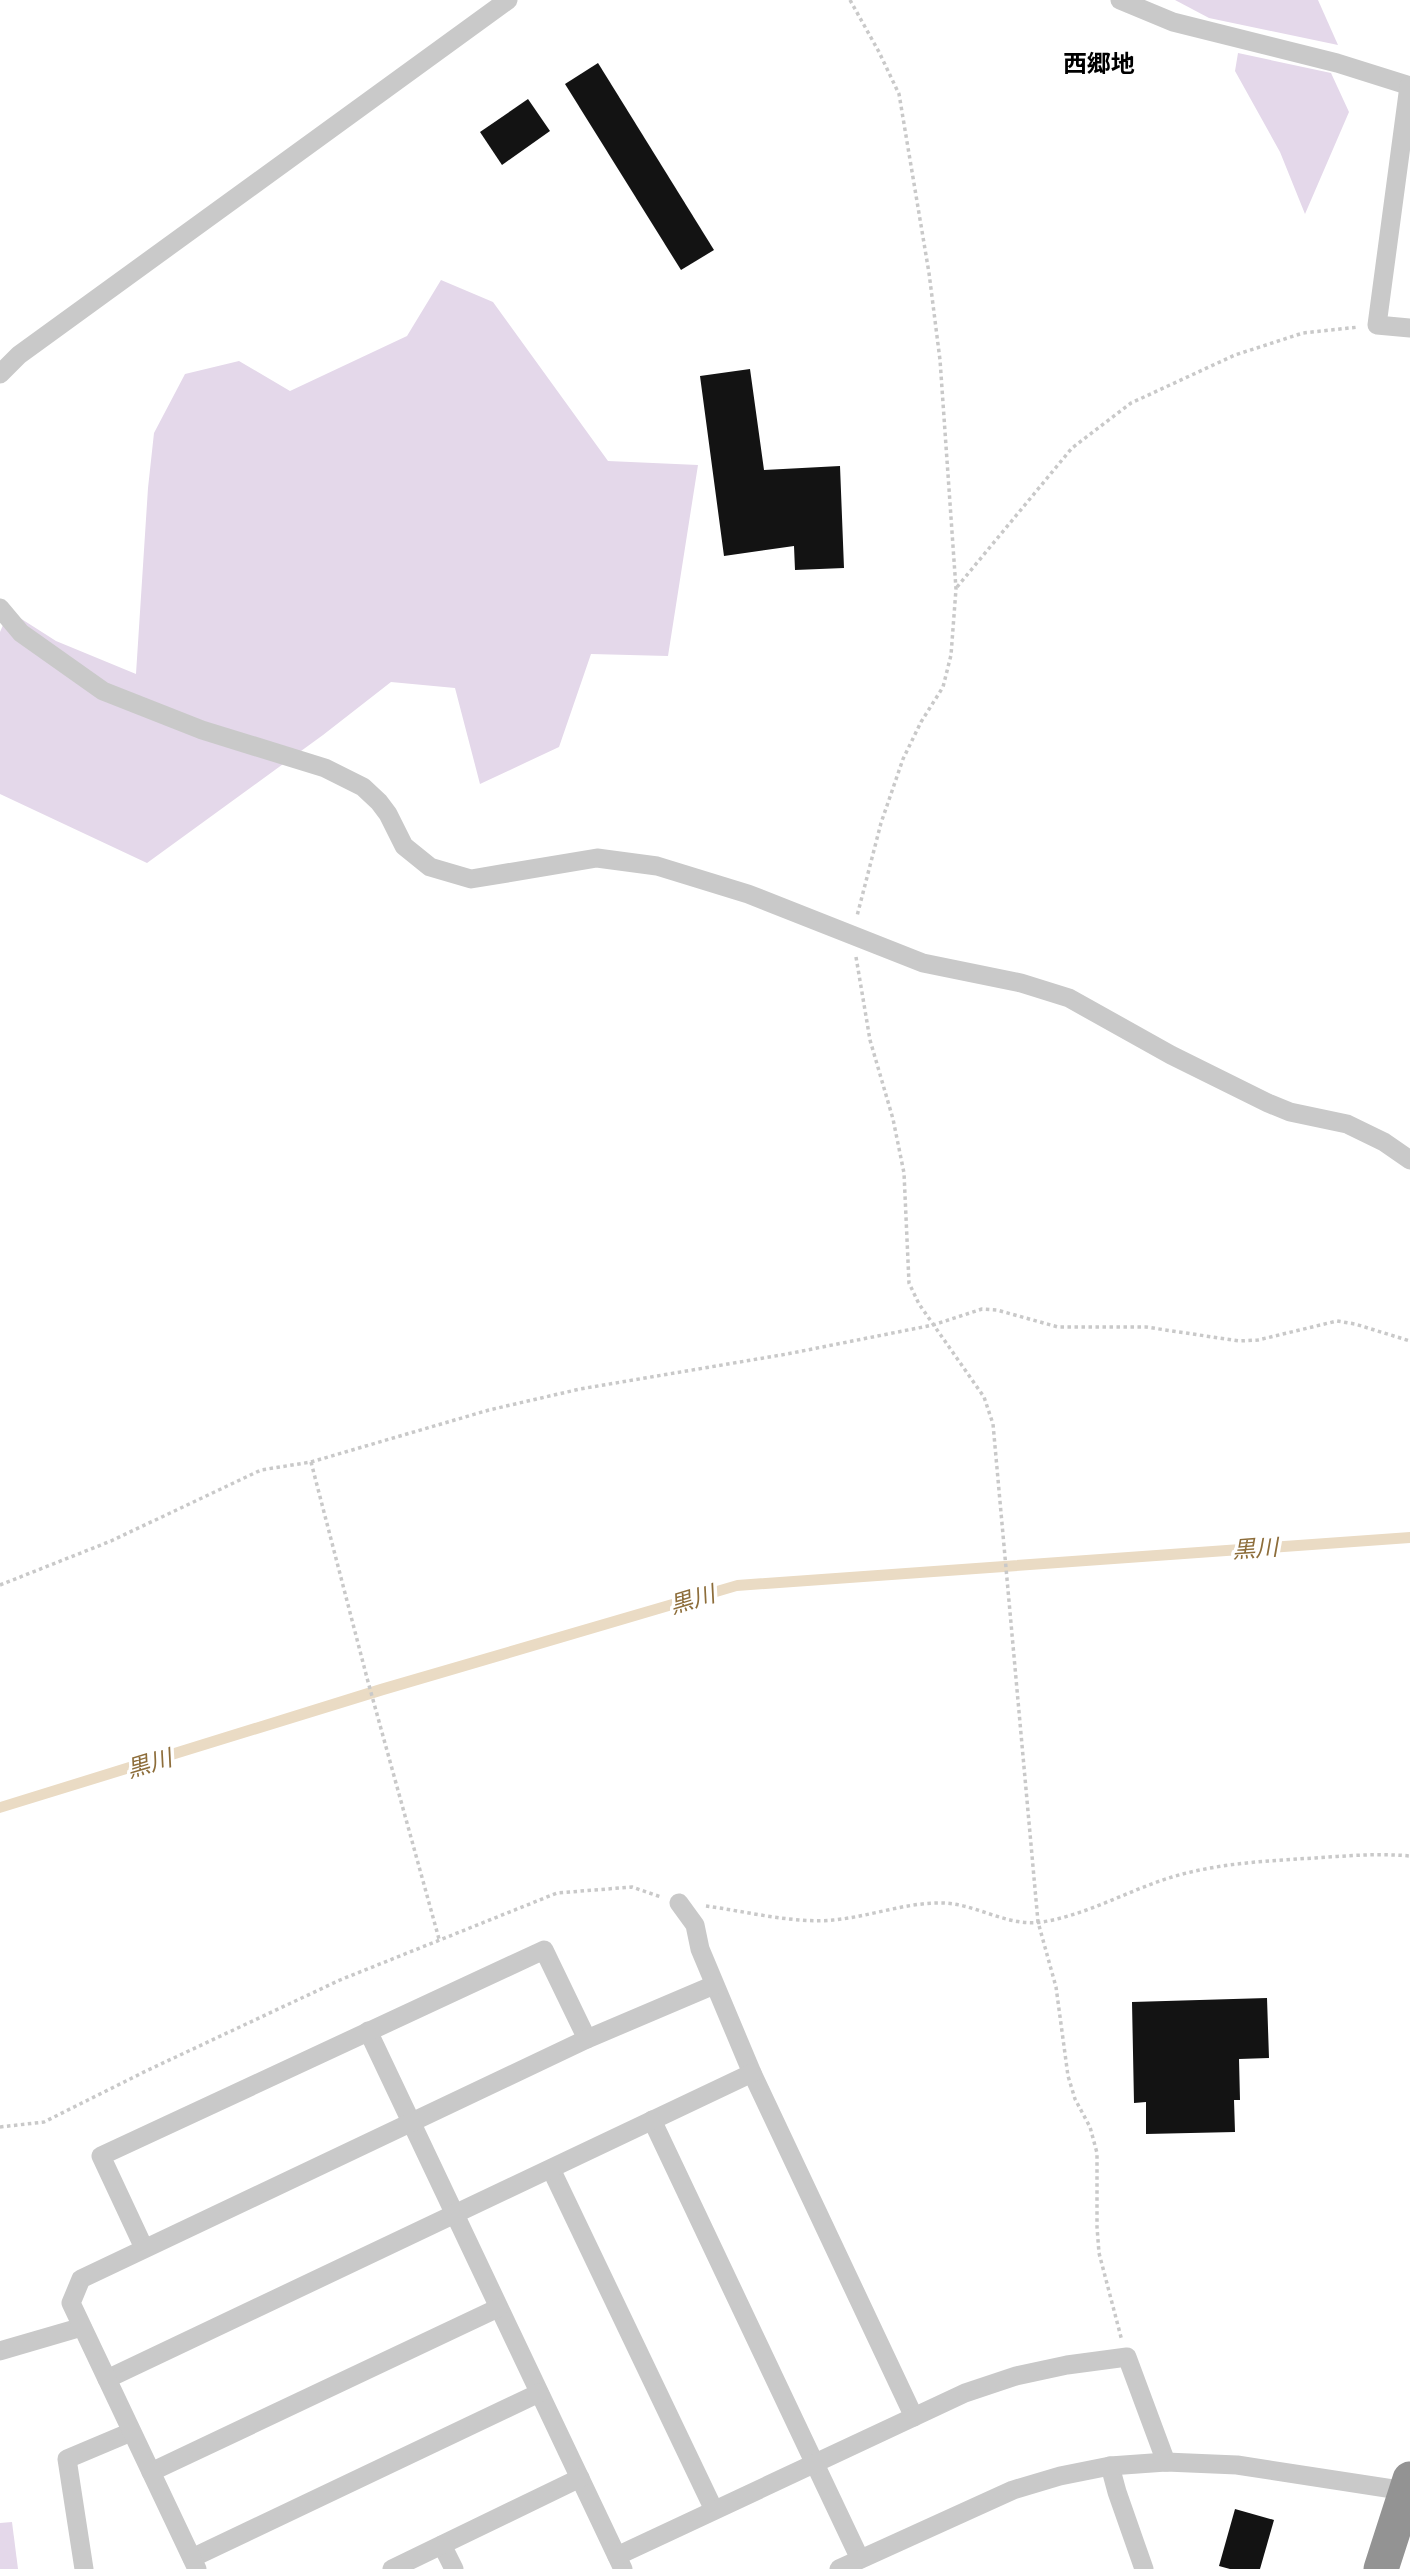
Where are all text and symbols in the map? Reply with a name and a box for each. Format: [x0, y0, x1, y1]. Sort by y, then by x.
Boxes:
district label: 西郷地 [1063, 49, 1135, 78]
water label: 黒川 [1231, 1533, 1282, 1563]
water label: 黒川 [666, 1578, 721, 1619]
water label: 黒川 [123, 1742, 178, 1783]

